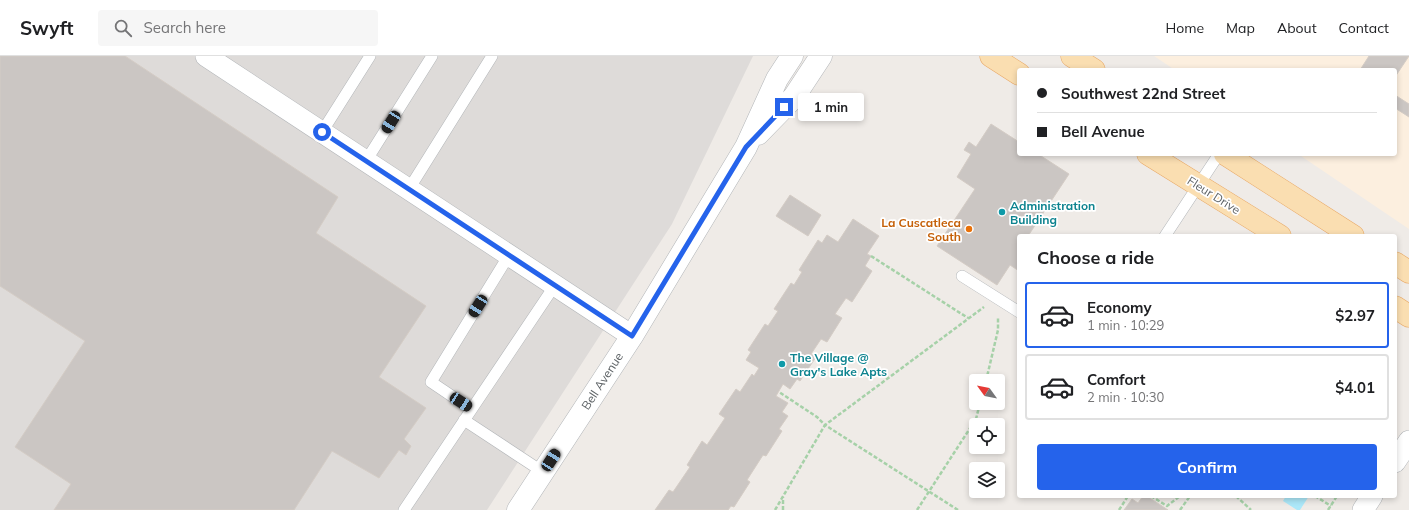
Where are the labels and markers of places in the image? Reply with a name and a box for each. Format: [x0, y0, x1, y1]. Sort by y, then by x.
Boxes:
place label: Administration Building [1010, 198, 1095, 227]
marker: Administration Building [997, 207, 1007, 217]
place label: La Cuscatleca South [881, 215, 961, 244]
marker: La Cuscatleca South [964, 224, 974, 234]
place label: The Village @ Gray's Lake Apts [790, 350, 887, 379]
marker: The Village @ Gray's Lake Apts [777, 359, 787, 369]

